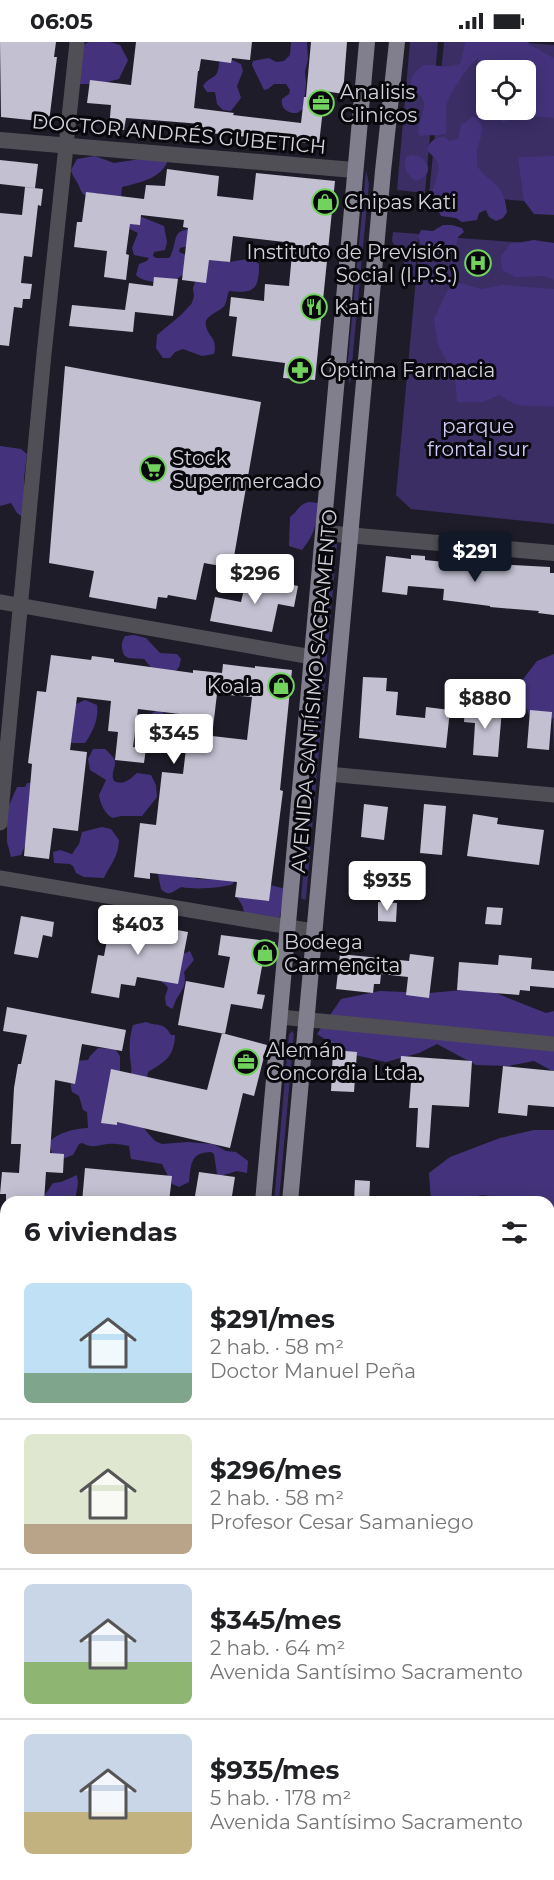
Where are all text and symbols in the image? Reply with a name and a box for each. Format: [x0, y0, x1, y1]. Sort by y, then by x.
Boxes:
text: 06:05 [30, 8, 93, 35]
map controls [476, 60, 536, 120]
button: locate [476, 60, 536, 120]
place label: Analisis Clinicos [340, 80, 417, 127]
office icon: Analisis Clinicos [306, 88, 336, 118]
street label: DOCTOR ANDRÉS GUBETICH [31, 109, 327, 159]
shop icon: Chipas Kati [310, 187, 340, 217]
place label: Chipas Kati [344, 190, 457, 214]
place label: Instituto de Previsión Social (I.P.S.) [246, 240, 458, 287]
hospital icon: Instituto de Previsión Social (I.P.S.) [463, 248, 493, 278]
restaurant icon: Kati [299, 292, 329, 322]
place label: Kati [334, 295, 373, 319]
pharmacy icon: Óptima Farmacia [285, 355, 315, 385]
place label: Óptima Farmacia [320, 358, 495, 382]
park label: parque frontal sur [427, 414, 529, 461]
place label: Stock Supermercado [172, 446, 321, 493]
supermarket icon: Stock Supermercado [138, 454, 168, 484]
street label: AVENIDA SANTÍSIMO SACRAMENTO [286, 508, 342, 874]
pin: $291 [439, 532, 511, 583]
text: $291 [452, 539, 498, 563]
pin: $296 [219, 554, 291, 605]
text: $296 [230, 561, 280, 585]
shop icon: Koala [266, 671, 296, 701]
place label: Koala [207, 674, 262, 698]
pin: $880 [449, 679, 521, 730]
text: $880 [459, 686, 511, 710]
pin: $345 [138, 714, 210, 765]
text: $345 [149, 721, 199, 745]
pin: $935 [351, 861, 423, 912]
text: $935 [363, 868, 411, 892]
pin: $403 [102, 905, 174, 956]
text: $403 [112, 912, 164, 936]
place label: Bodega Carmencita [284, 930, 400, 977]
shop icon: Bodega Carmencita [250, 938, 280, 968]
place label: Alemán Concordia Ltda. [266, 1038, 422, 1085]
office icon: Alemán Concordia Ltda. [231, 1047, 261, 1077]
text: 6 viviendas [24, 1216, 177, 1248]
icon: filters [498, 1216, 531, 1249]
text: $291/mes [210, 1303, 335, 1335]
icon: home [72, 1307, 144, 1379]
text: 2 hab. · 58 m² [210, 1335, 344, 1359]
text: Doctor Manuel Peña [210, 1359, 416, 1383]
text: $296/mes [210, 1454, 341, 1486]
icon: home [72, 1458, 144, 1530]
text: 2 hab. · 58 m² [210, 1486, 344, 1510]
text: Profesor Cesar Samaniego [210, 1510, 473, 1534]
text: $345/mes [210, 1604, 341, 1636]
icon: home [72, 1608, 144, 1680]
text: 2 hab. · 64 m² [210, 1636, 345, 1660]
text: Avenida Santísimo Sacramento [210, 1660, 523, 1684]
text: $935/mes [210, 1754, 339, 1786]
icon: home [72, 1758, 144, 1830]
text: 5 hab. · 178 m² [210, 1786, 351, 1810]
text: Avenida Santísimo Sacramento [210, 1810, 523, 1834]

